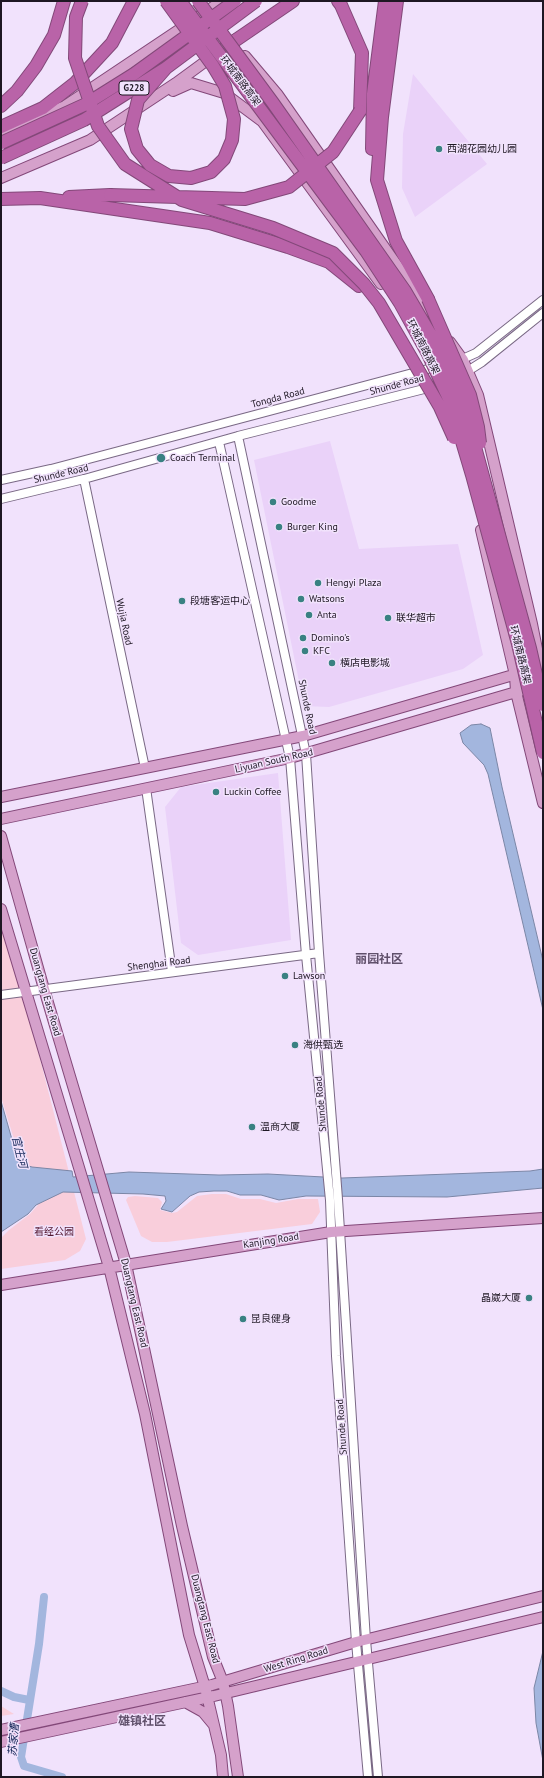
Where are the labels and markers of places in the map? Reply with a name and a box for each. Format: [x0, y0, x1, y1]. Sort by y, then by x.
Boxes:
place label: 西湖花园幼儿园 [447, 143, 517, 155]
marker: 西湖花园幼儿园 [434, 144, 444, 154]
marker: Coach Terminal [155, 452, 167, 464]
place label: Coach Terminal [170, 452, 235, 464]
place label: Goodme [281, 496, 316, 508]
marker: Goodme [268, 497, 278, 507]
place label: Burger King [287, 521, 338, 533]
marker: Burger King [274, 522, 284, 532]
place label: Hengyi Plaza [326, 577, 382, 589]
marker: Hengyi Plaza [313, 578, 323, 588]
place label: Watsons [309, 593, 344, 605]
marker: Watsons [296, 594, 306, 604]
place label: 段塘客运中心 [190, 595, 250, 607]
marker: 段塘客运中心 [177, 596, 187, 606]
place label: Anta [317, 609, 337, 621]
marker: Anta [304, 610, 314, 620]
place label: 联华超市 [396, 612, 436, 624]
marker: 联华超市 [383, 613, 393, 623]
place label: Domino's [311, 632, 350, 644]
marker: Domino's [298, 633, 308, 643]
place label: KFC [313, 645, 330, 657]
marker: KFC [300, 646, 310, 656]
place label: 横店电影城 [340, 657, 390, 669]
marker: 横店电影城 [327, 658, 337, 668]
place label: Luckin Coffee [224, 786, 281, 798]
marker: Luckin Coffee [211, 787, 221, 797]
place label: Lawson [293, 970, 325, 982]
marker: Lawson [280, 971, 290, 981]
place label: 海供甄选 [303, 1039, 343, 1051]
marker: 海供甄选 [290, 1040, 300, 1050]
place label: 温商大厦 [260, 1121, 300, 1133]
marker: 温商大厦 [247, 1122, 257, 1132]
place label: 晶崴大厦 [481, 1292, 521, 1304]
marker: 晶崴大厦 [524, 1293, 534, 1303]
place label: 昆良健身 [251, 1313, 291, 1325]
marker: 昆良健身 [238, 1314, 248, 1324]

